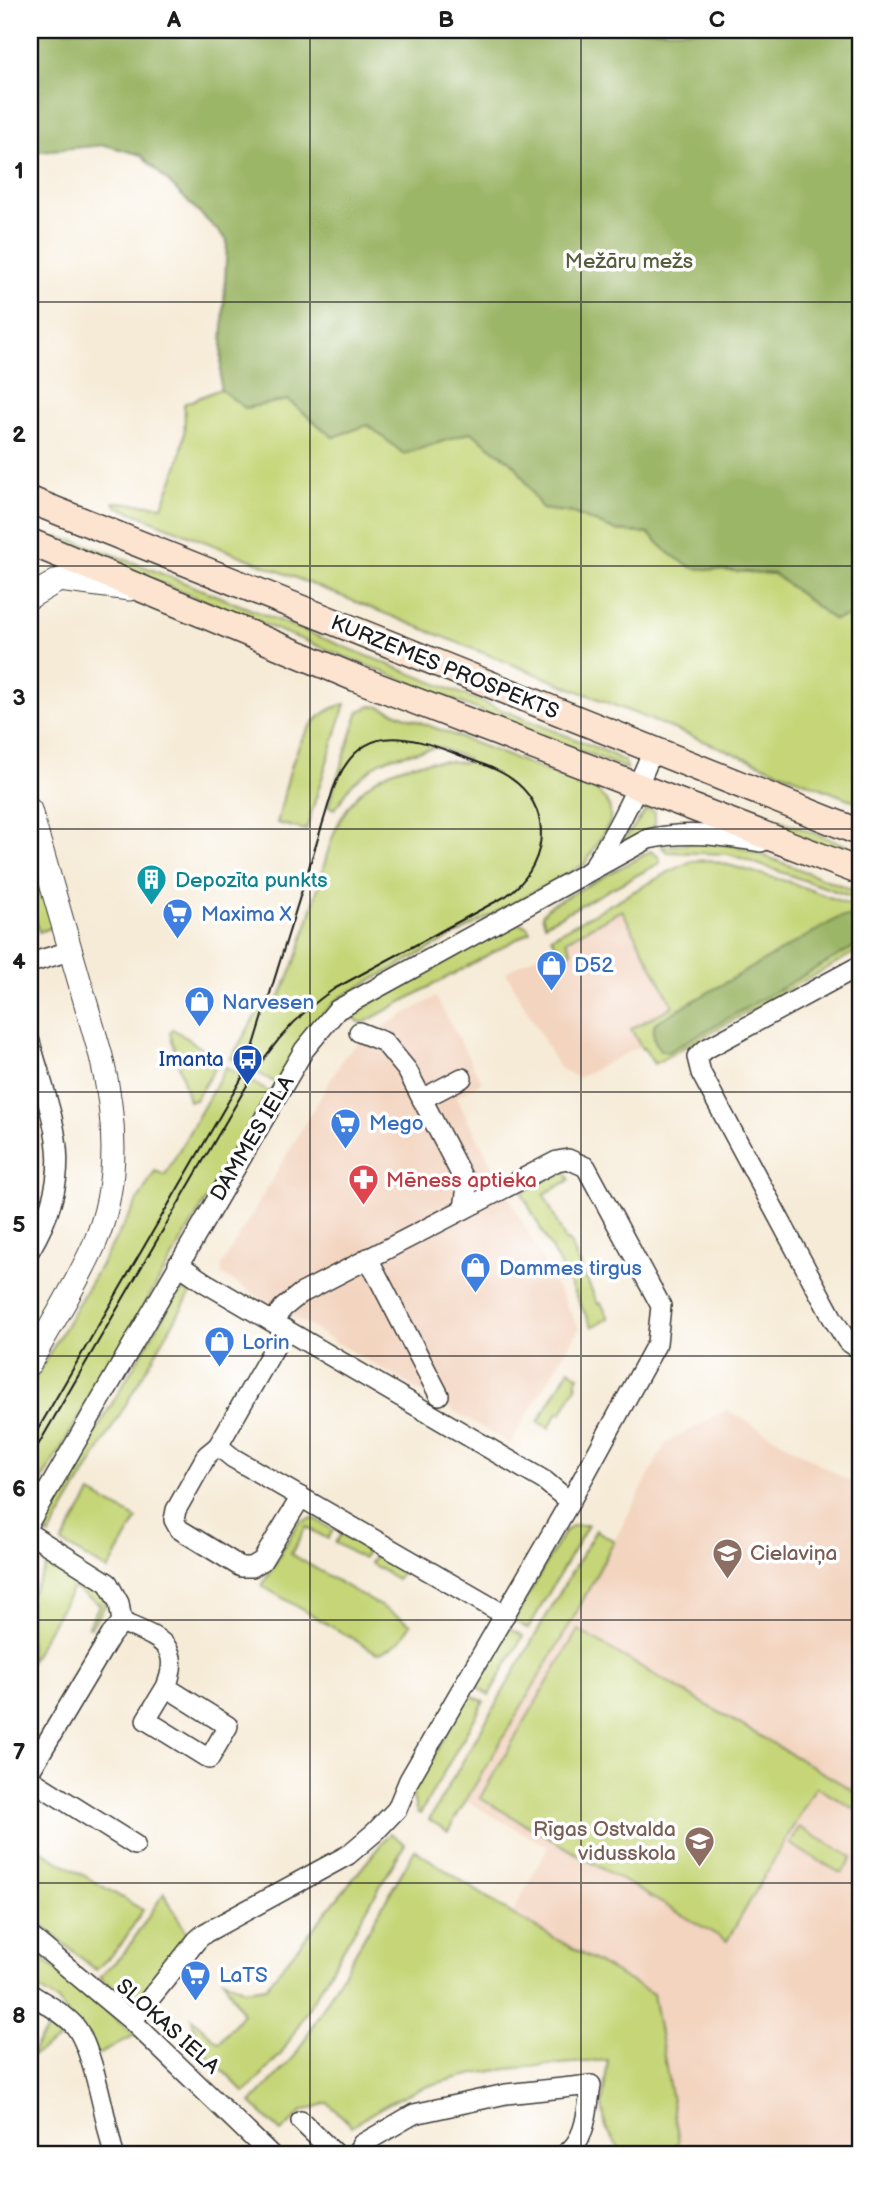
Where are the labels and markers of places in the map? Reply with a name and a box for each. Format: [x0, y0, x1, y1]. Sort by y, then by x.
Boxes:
building icon: Depozīta punkts [135, 863, 169, 907]
place label: Depozīta punkts [175, 868, 328, 893]
supermarket icon: Maxima X [161, 897, 195, 941]
place label: Maxima X [201, 902, 291, 927]
shop icon: D52 [534, 948, 568, 992]
place label: D52 [574, 953, 614, 978]
shop icon: Narvesen [182, 985, 216, 1029]
place label: Narvesen [222, 990, 314, 1015]
bus stop icon: Imanta [230, 1042, 264, 1086]
place label: Imanta [159, 1047, 224, 1072]
supermarket icon: Mego [329, 1106, 363, 1150]
place label: Mego [369, 1111, 424, 1136]
pharmacy icon: Mēness aptieka [346, 1163, 380, 1207]
place label: Mēness aptieka [386, 1168, 537, 1193]
shop icon: Dammes tirgus [459, 1251, 493, 1295]
place label: Dammes tirgus [499, 1256, 642, 1281]
shop icon: Lorin [202, 1325, 236, 1369]
place label: Lorin [242, 1330, 290, 1355]
school or university icon: Cielaviņa [710, 1536, 744, 1580]
place label: Cielaviņa [750, 1541, 837, 1566]
place label: Rīgas Ostvalda vidusskola [533, 1817, 676, 1866]
school or university icon: Rīgas Ostvalda vidusskola [682, 1824, 716, 1868]
supermarket icon: LaTS [179, 1958, 213, 2002]
place label: LaTS [219, 1963, 268, 1988]

